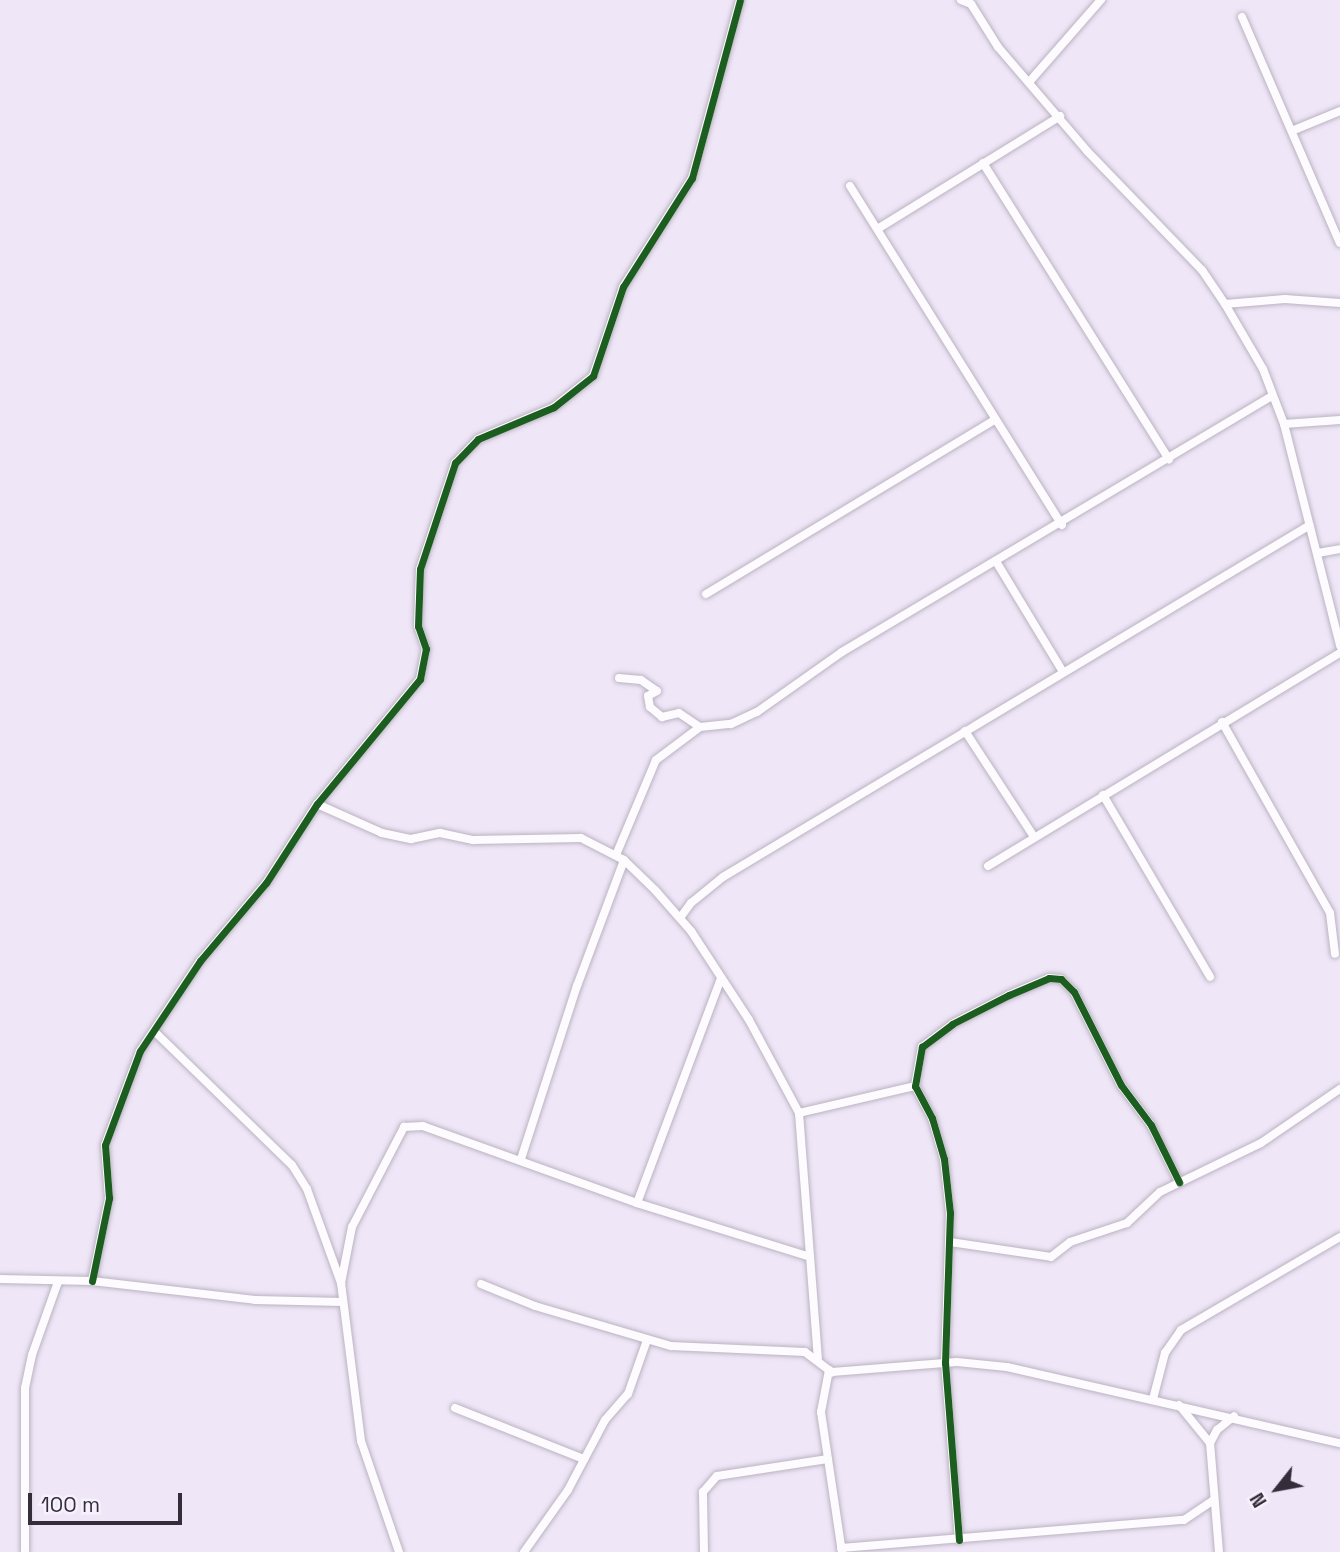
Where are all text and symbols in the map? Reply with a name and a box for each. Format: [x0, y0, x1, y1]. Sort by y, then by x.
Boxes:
north arrow [1242, 1454, 1312, 1524]
scale bar [32, 1478, 186, 1522]
text: N [1245, 1488, 1273, 1512]
text: 100 m [41, 1491, 100, 1518]

